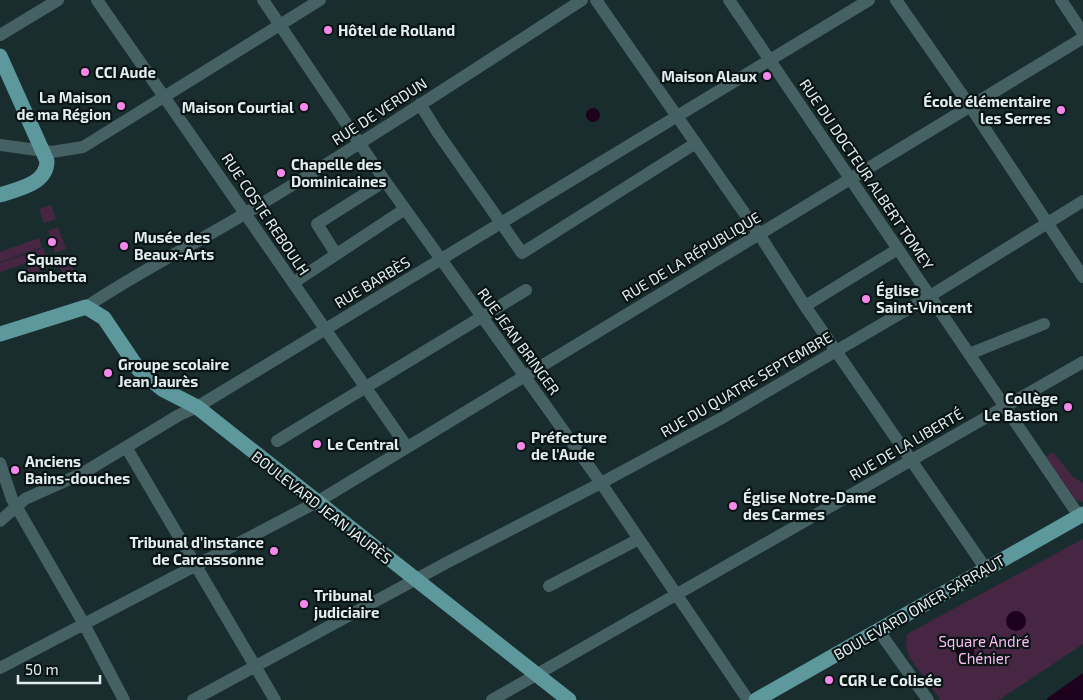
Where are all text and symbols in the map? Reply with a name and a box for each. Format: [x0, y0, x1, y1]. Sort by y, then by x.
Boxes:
place label: Hôtel de Rolland [338, 21, 455, 39]
marker: Hôtel de Rolland [322, 24, 334, 36]
place label: CCI Aude [95, 63, 156, 81]
marker: CCI Aude [79, 66, 91, 78]
place label: Maison Alaux [661, 67, 757, 85]
marker: Maison Alaux [761, 70, 773, 82]
street label: RUE DE VERDUN [328, 74, 430, 148]
street label: RUE DU DOCTEUR ALBERT TOMEY [796, 75, 938, 273]
place label: La Maison de ma Région [17, 88, 111, 123]
place label: École élémentaire les Serres [923, 91, 1051, 127]
place label: Maison Courtial [182, 98, 294, 116]
marker: La Maison de ma Région [115, 100, 127, 112]
marker: Maison Courtial [298, 101, 310, 113]
marker: École élémentaire les Serres [1055, 104, 1067, 116]
street label: RUE COSTE REBOULH [219, 150, 313, 278]
place label: Chapelle des Dominicaines [291, 155, 386, 190]
marker: Chapelle des Dominicaines [275, 167, 287, 179]
street label: RUE DE LA RÉPUBLIQUE [618, 207, 764, 305]
place label: Musée des Beaux-Arts [134, 228, 214, 263]
marker: Square Gambetta [46, 236, 58, 248]
marker: Musée des Beaux-Arts [118, 240, 130, 252]
place label: Square Gambetta [17, 250, 87, 285]
street label: RUE BARBÈS [331, 252, 413, 312]
place label: Église Saint-Vincent [876, 280, 972, 316]
street label: RUE JEAN BRINGER [474, 284, 564, 398]
marker: Église Saint-Vincent [860, 293, 872, 305]
street label: RUE DU QUATRE SEPTEMBRE [657, 327, 836, 442]
place label: Groupe scolaire Jean Jaurès [118, 355, 229, 390]
marker: Groupe scolaire Jean Jaurès [102, 367, 114, 379]
place label: Collège Le Bastion [984, 389, 1058, 424]
marker: Collège Le Bastion [1062, 401, 1074, 413]
street label: RUE DE LA LIBERTÉ [846, 404, 966, 484]
place label: Préfecture de l'Aude [531, 428, 607, 463]
place label: Le Central [327, 435, 399, 453]
marker: Le Central [311, 438, 323, 450]
marker: Préfecture de l'Aude [515, 440, 527, 452]
street label: BOULEVARD JEAN JAURÈS [248, 447, 396, 567]
place label: Anciens Bains-douches [25, 452, 130, 487]
marker: Anciens Bains-douches [9, 464, 21, 476]
place label: Église Notre-Dame des Carmes [743, 487, 876, 523]
marker: Église Notre-Dame des Carmes [727, 500, 739, 512]
place label: Tribunal d'instance de Carcassonne [129, 533, 264, 568]
marker: Tribunal d'instance de Carcassonne [268, 545, 280, 557]
street label: BOULEVARD OMER SARRAUT [830, 550, 1008, 663]
place label: Tribunal judiciaire [314, 586, 379, 621]
marker: Tribunal judiciaire [298, 598, 310, 610]
park label: Square André Chénier [938, 632, 1030, 667]
scale bar [18, 652, 100, 684]
text: 50 m [25, 660, 59, 678]
place label: CGR Le Colisée [839, 671, 942, 689]
marker: CGR Le Colisée [823, 674, 835, 686]

